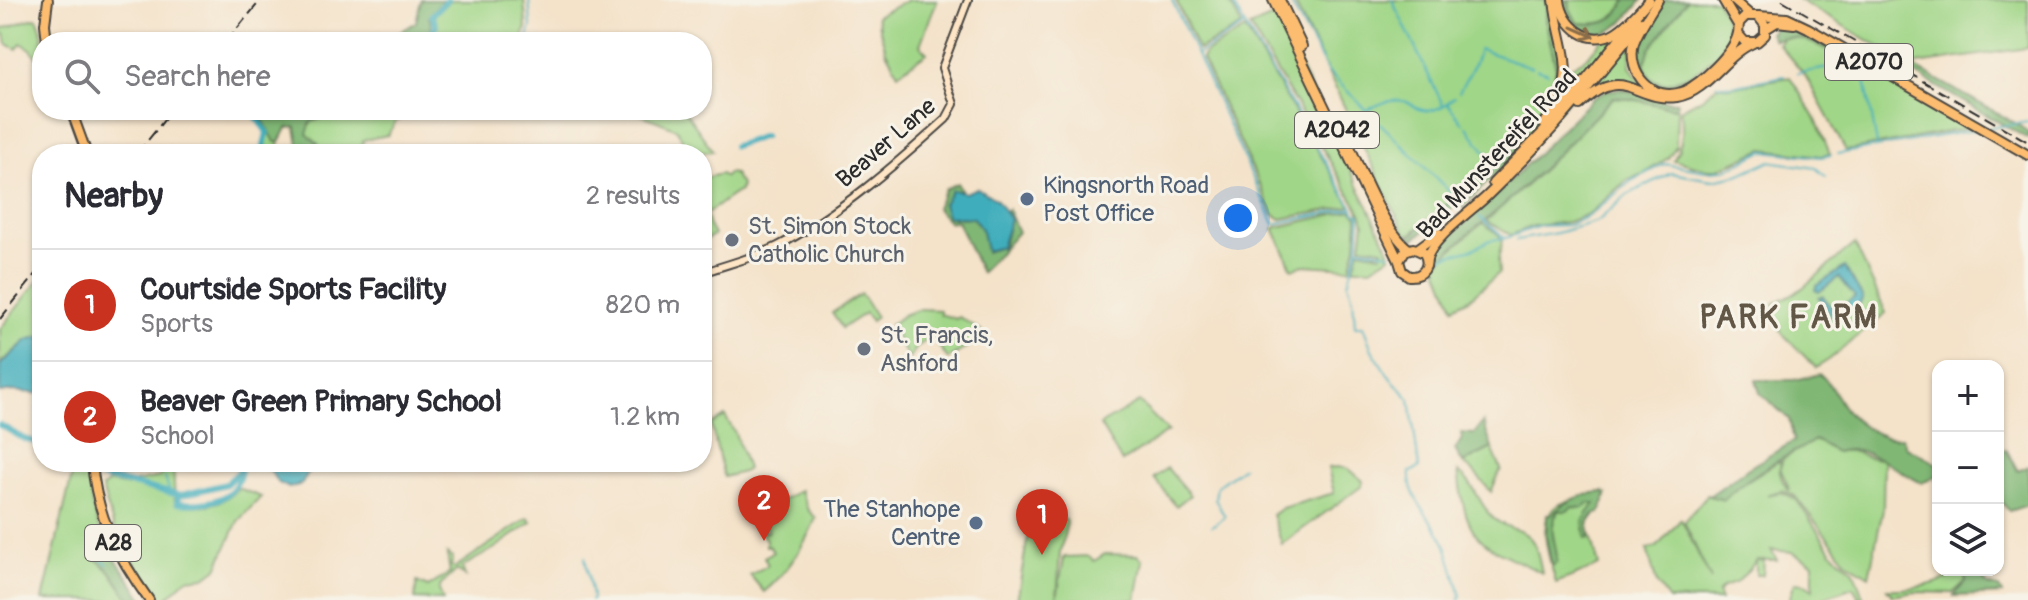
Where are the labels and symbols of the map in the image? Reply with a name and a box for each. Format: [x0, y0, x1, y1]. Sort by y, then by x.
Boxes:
one-way arrow [1570, 25, 1594, 40]
road number: A2070 [1825, 44, 1913, 80]
street label: Bad Munstereifel Road [1411, 63, 1583, 245]
street label: Beaver Lane [830, 92, 942, 194]
road number: A2042 [1295, 112, 1379, 148]
place label: Kingsnorth Road Post Office [1043, 171, 1209, 228]
marker: Kingsnorth Road Post Office [1018, 190, 1036, 208]
your location [1218, 198, 1258, 238]
place label: St. Simon Stock Catholic Church [748, 212, 911, 269]
marker: St. Simon Stock Catholic Church [723, 231, 741, 249]
district label: PARK FARM [1699, 298, 1879, 338]
place label: St. Francis, Ashford [880, 321, 993, 378]
marker: St. Francis, Ashford [855, 340, 873, 358]
pin: 2 [738, 475, 790, 541]
pin: 1 [1016, 489, 1068, 555]
place label: The Stanhope Centre [823, 495, 960, 552]
marker: The Stanhope Centre [967, 514, 985, 532]
road number: A28 [85, 525, 141, 561]

